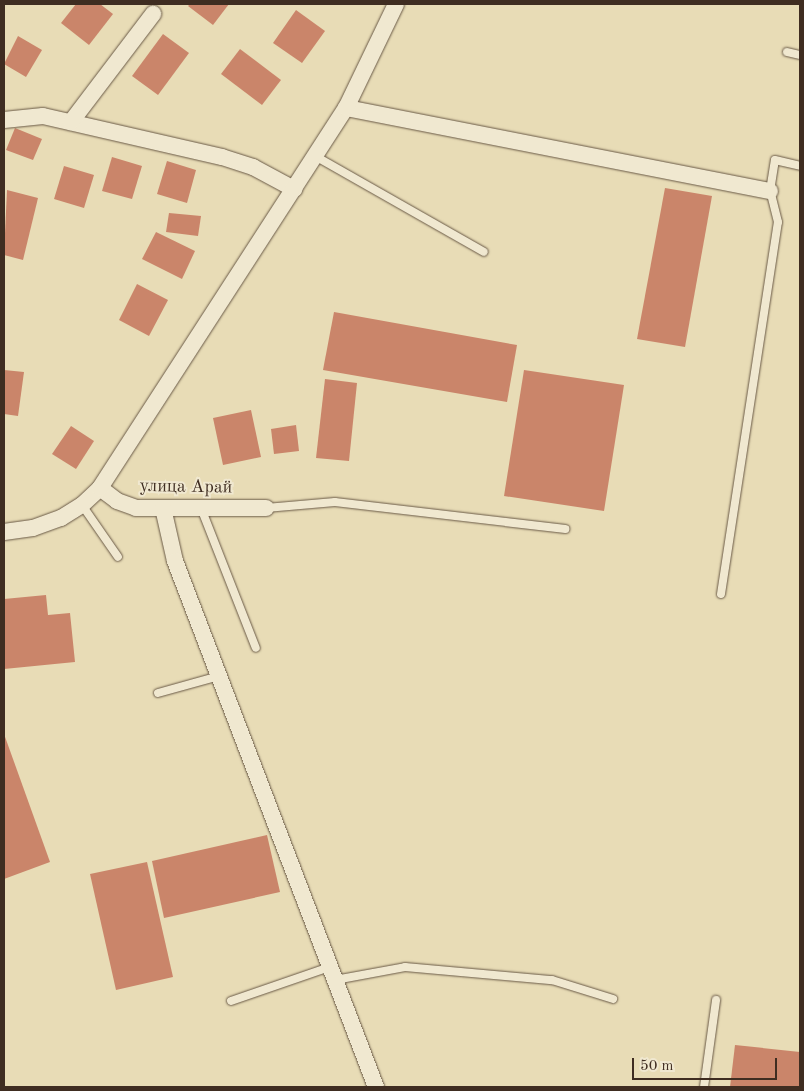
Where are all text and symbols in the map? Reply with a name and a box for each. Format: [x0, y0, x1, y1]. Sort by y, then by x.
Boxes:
street label: улица Арай [139, 475, 233, 499]
scale bar [634, 1048, 779, 1080]
text: 50 m [640, 1059, 674, 1074]

